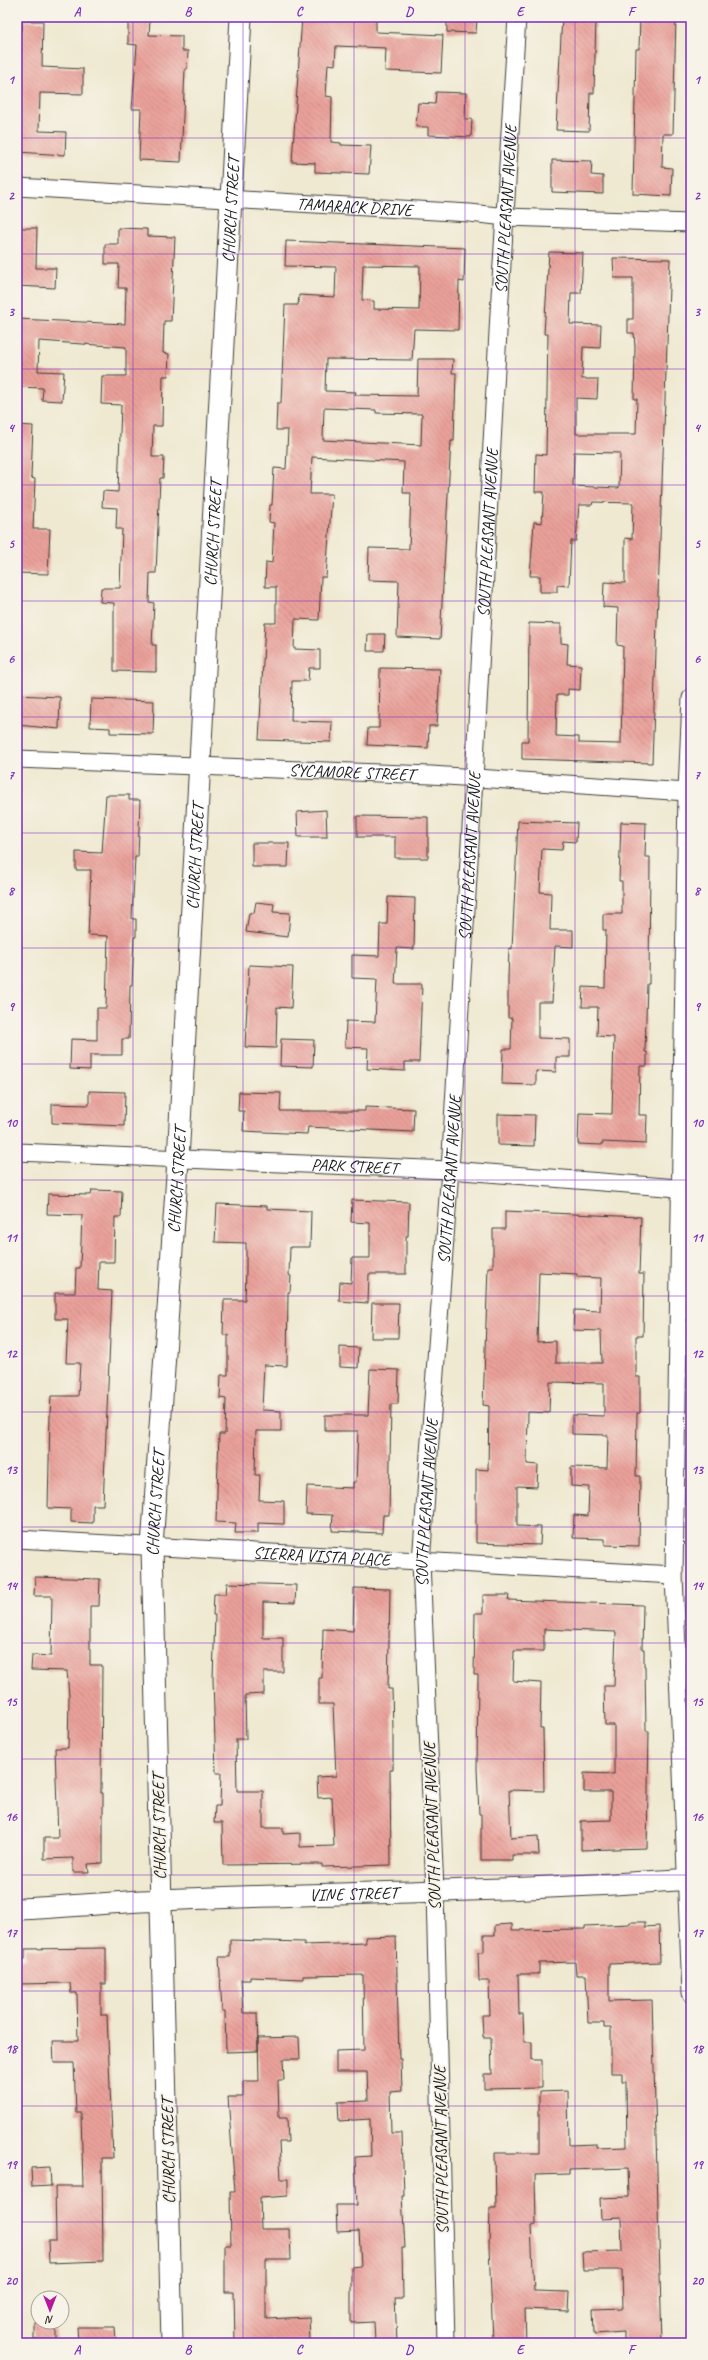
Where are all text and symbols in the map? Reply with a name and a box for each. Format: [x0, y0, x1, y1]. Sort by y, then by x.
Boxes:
text: A [74, 4, 82, 20]
text: B [185, 4, 193, 20]
text: C [296, 4, 304, 20]
text: D [405, 4, 414, 20]
text: E [517, 4, 526, 20]
text: F [628, 4, 637, 20]
text: 1 [8, 72, 16, 88]
text: 1 [694, 72, 702, 88]
street label: SOUTH PLEASANT AVENUE [490, 122, 521, 294]
street label: CHURCH STREET [217, 152, 244, 263]
text: 2 [8, 188, 15, 204]
text: 2 [694, 188, 701, 204]
street label: TAMARACK DRIVE [296, 193, 416, 220]
text: 3 [8, 304, 15, 320]
text: 3 [694, 304, 701, 320]
text: 4 [8, 420, 16, 436]
text: 4 [694, 420, 702, 436]
street label: SOUTH PLEASANT AVENUE [472, 445, 502, 617]
street label: CHURCH STREET [199, 475, 226, 587]
text: 5 [8, 536, 15, 552]
text: 5 [694, 536, 701, 552]
text: 6 [8, 651, 15, 667]
text: 6 [694, 651, 701, 667]
street label: SYCAMORE STREET [288, 759, 419, 785]
text: 7 [8, 767, 15, 783]
text: 7 [694, 767, 701, 783]
street label: SOUTH PLEASANT AVENUE [454, 769, 485, 941]
street label: CHURCH STREET [181, 799, 208, 910]
text: 8 [8, 883, 16, 899]
text: 8 [694, 883, 702, 899]
text: 9 [8, 999, 15, 1015]
text: 9 [694, 999, 701, 1015]
street label: SOUTH PLEASANT AVENUE [433, 1092, 465, 1264]
text: 10 [5, 1115, 18, 1131]
text: 10 [691, 1115, 704, 1131]
street label: CHURCH STREET [163, 1122, 191, 1234]
street label: PARK STREET [311, 1154, 402, 1178]
text: 11 [5, 1230, 19, 1246]
text: 11 [691, 1230, 705, 1246]
text: 12 [5, 1346, 18, 1362]
text: 12 [691, 1346, 704, 1362]
street label: SOUTH PLEASANT AVENUE [410, 1415, 442, 1587]
street label: CHURCH STREET [141, 1446, 169, 1556]
text: 13 [5, 1462, 18, 1478]
text: 13 [691, 1462, 704, 1478]
street label: SIERRA VISTA PLACE [253, 1541, 393, 1570]
text: 14 [5, 1578, 19, 1594]
text: 14 [691, 1578, 705, 1594]
text: 15 [5, 1694, 18, 1710]
text: 15 [691, 1694, 704, 1710]
street label: SOUTH PLEASANT AVENUE [418, 1739, 445, 1911]
street label: CHURCH STREET [148, 1770, 170, 1880]
text: 16 [5, 1809, 18, 1825]
text: 16 [691, 1809, 704, 1825]
street label: VINE STREET [309, 1882, 402, 1905]
text: 17 [5, 1925, 18, 1941]
text: 17 [691, 1925, 704, 1941]
text: 18 [5, 2041, 19, 2057]
text: 18 [691, 2041, 705, 2057]
street label: SOUTH PLEASANT AVENUE [429, 2063, 453, 2234]
street label: CHURCH STREET [157, 2094, 179, 2204]
text: 19 [5, 2157, 18, 2173]
text: 19 [691, 2157, 704, 2173]
text: 20 [5, 2273, 18, 2289]
text: 20 [691, 2273, 704, 2289]
north arrow [30, 2290, 70, 2330]
text: N [44, 2313, 53, 2327]
text: A [74, 2342, 82, 2358]
text: B [185, 2342, 193, 2358]
text: C [296, 2342, 304, 2358]
text: D [405, 2342, 414, 2358]
text: E [517, 2342, 526, 2358]
text: F [628, 2342, 637, 2358]

